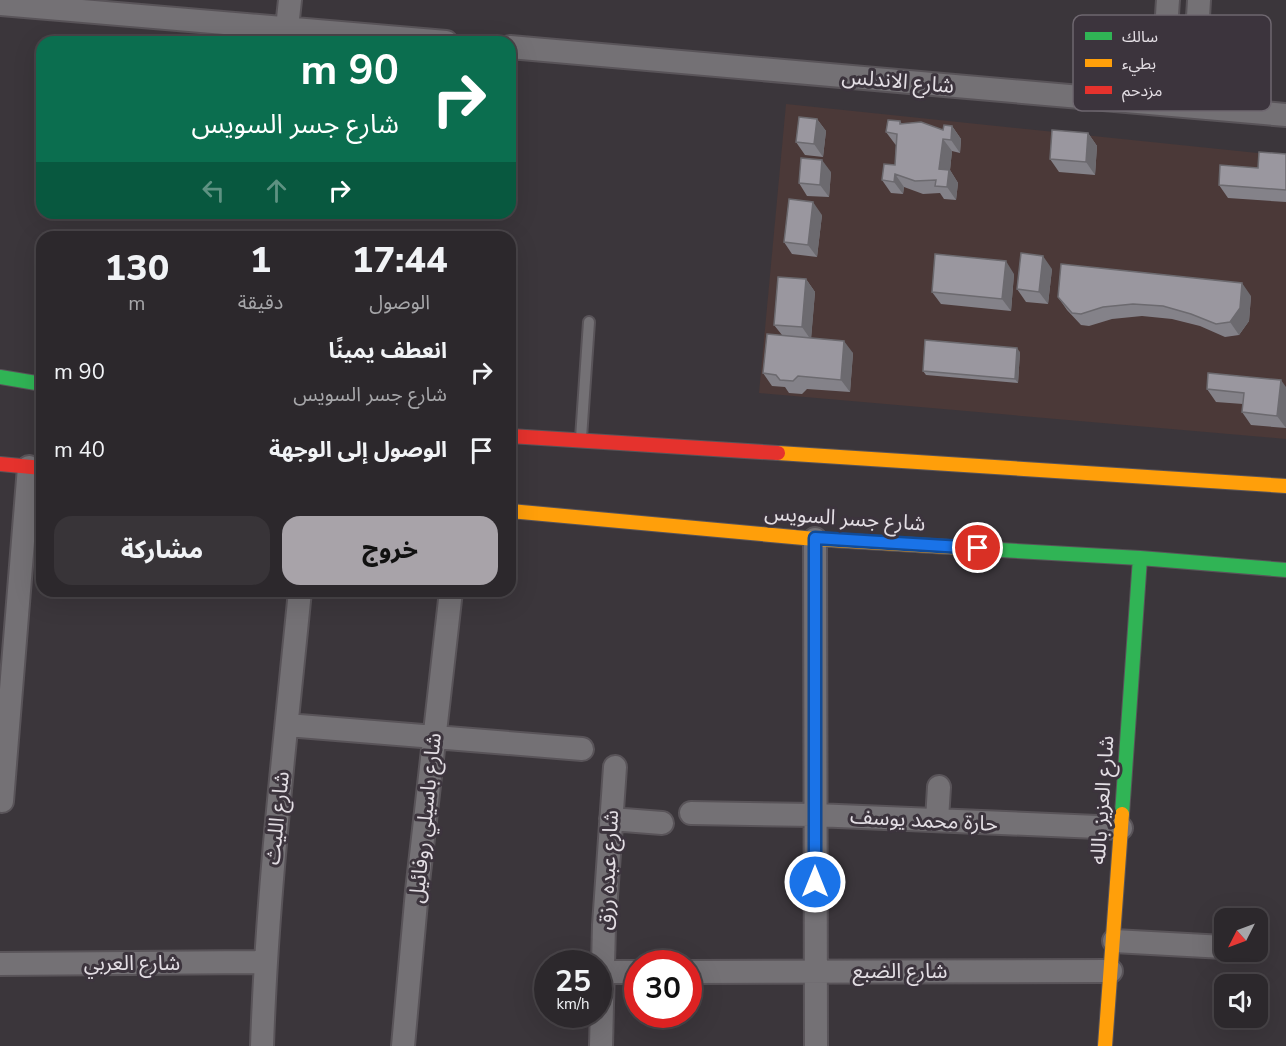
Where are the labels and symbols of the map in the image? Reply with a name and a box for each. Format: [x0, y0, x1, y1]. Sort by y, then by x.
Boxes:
legend [1073, 15, 1271, 111]
text: سالك [1122, 26, 1158, 48]
text: بطيء [1122, 53, 1156, 76]
street label: شارع الاندلس [841, 62, 955, 101]
text: مزدحم [1122, 80, 1162, 103]
street label: شارع جسر السويس [763, 498, 926, 539]
pin [952, 522, 1003, 573]
street label: شارع باسيلي روفائيل [402, 732, 450, 905]
street label: شارع العزيز بالله [1084, 735, 1121, 865]
street label: شارع الليث [258, 770, 297, 866]
street label: حارة محمد يوسف [849, 802, 999, 838]
street label: شارع عبده رزق [591, 809, 626, 931]
position arrow [783, 850, 847, 914]
north arrow [1214, 908, 1268, 962]
street label: شارع العربي [84, 949, 180, 979]
speed limit sign: 30 [624, 950, 702, 1028]
street label: شارع الضبع [852, 957, 948, 986]

